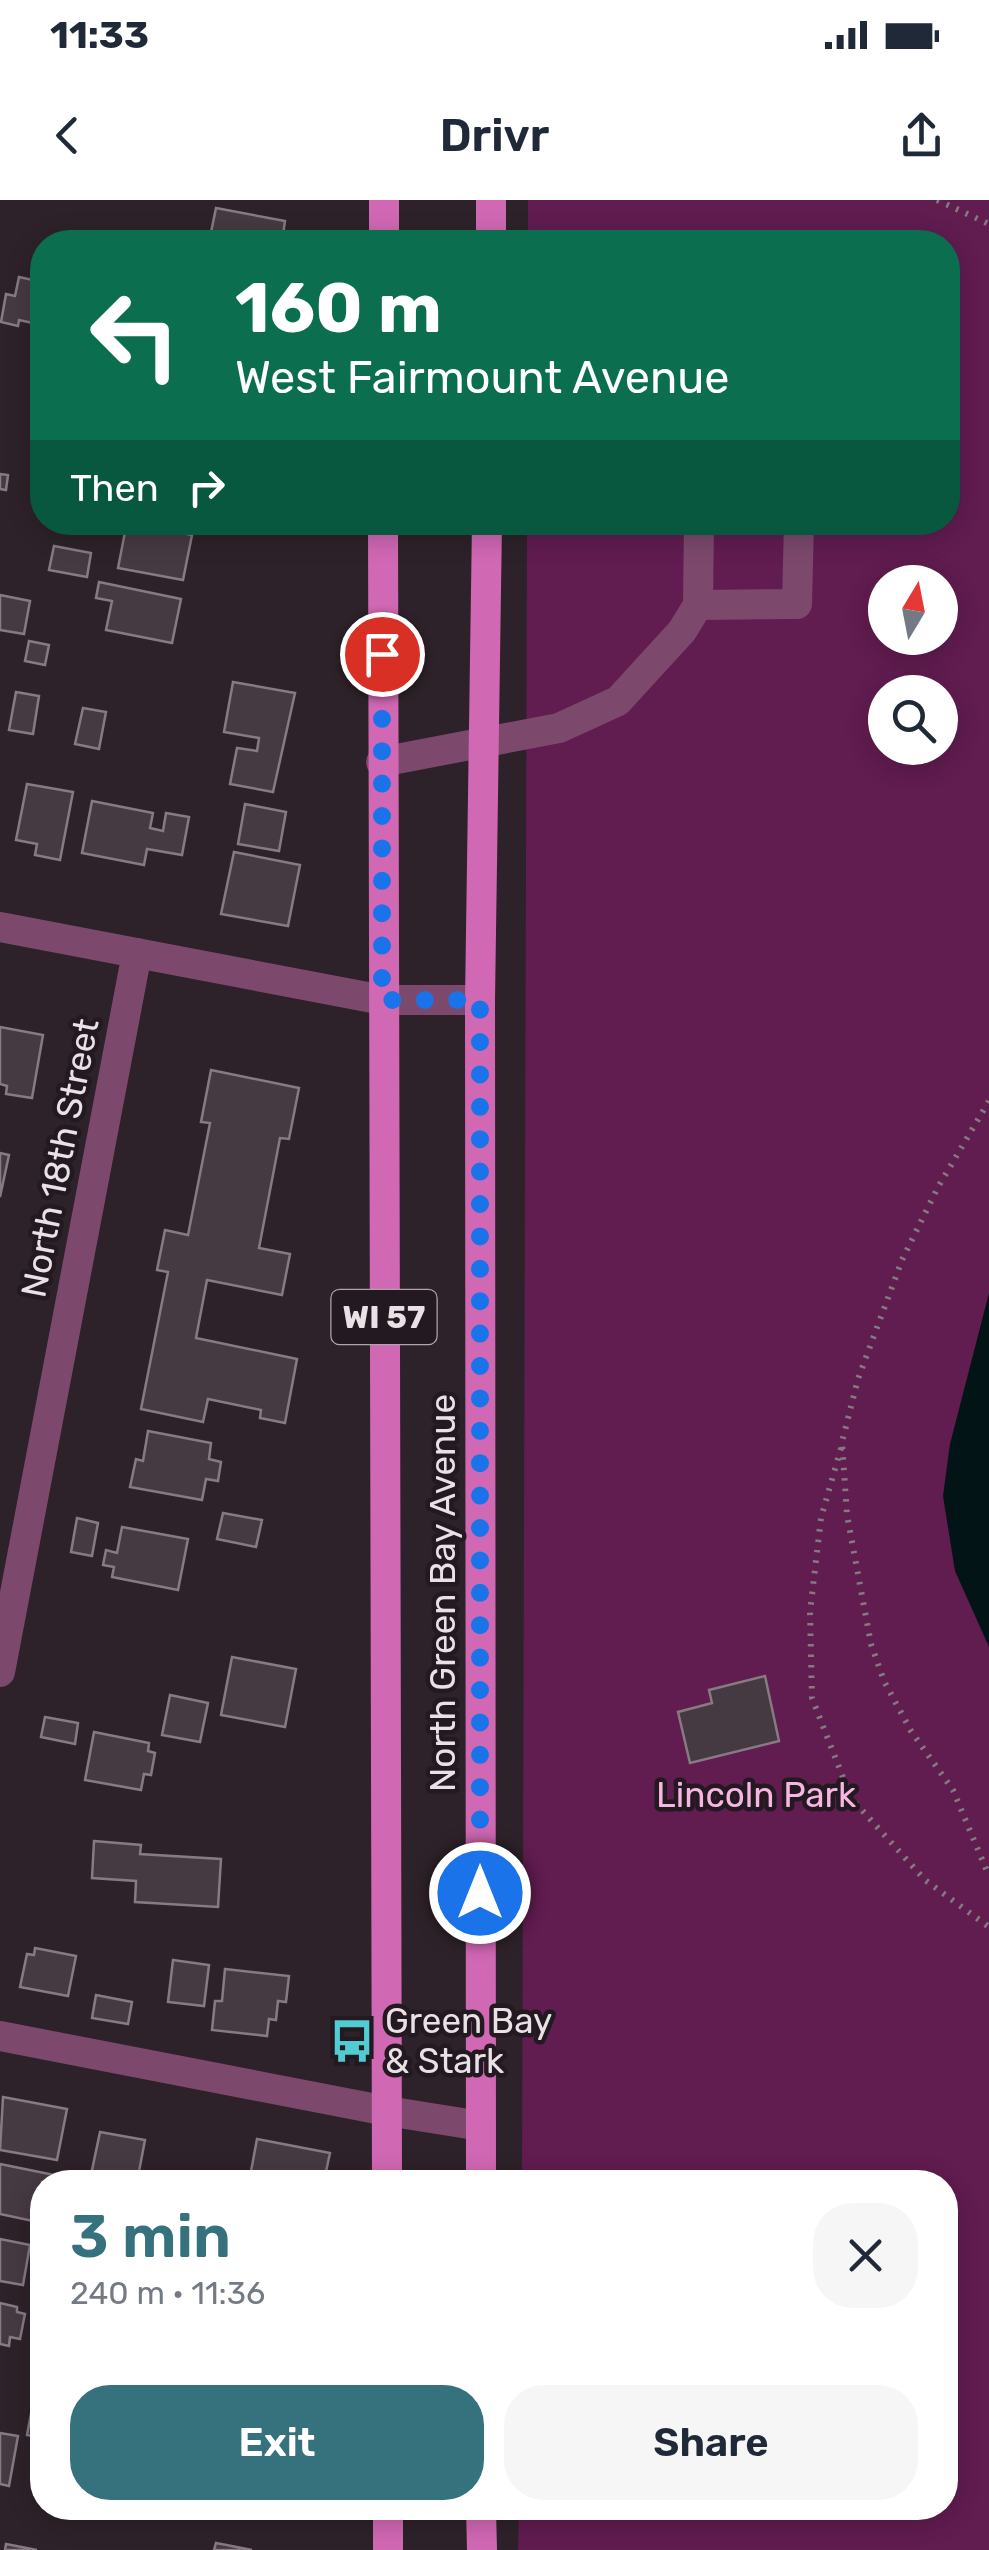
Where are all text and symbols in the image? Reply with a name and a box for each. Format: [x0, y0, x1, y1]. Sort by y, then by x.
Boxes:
text: 11:33 [50, 12, 149, 58]
icon: back [40, 108, 95, 163]
icon: share [894, 108, 949, 163]
text: Drivr [440, 109, 549, 162]
text: 160 m [235, 267, 442, 350]
icon: left [70, 270, 200, 400]
text: West Fairmount Avenue [235, 351, 730, 404]
icon: right [179, 460, 234, 515]
text: Then [70, 465, 159, 511]
north arrow [868, 565, 958, 655]
map controls [868, 565, 958, 765]
pin [340, 612, 425, 697]
icon: arrive [355, 627, 410, 682]
button: search [868, 675, 958, 765]
street label: North 18th Street [12, 1015, 108, 1301]
road number: WI 57 [332, 1290, 436, 1344]
street label: North Green Bay Avenue [422, 1394, 464, 1792]
park label: Lincoln Park [656, 1774, 856, 1816]
position arrow [428, 1841, 532, 1945]
place label: Green Bay & Stark [385, 2000, 552, 2082]
bus stop icon: Green Bay & Stark [328, 2017, 376, 2065]
text: 3 min [70, 2201, 231, 2272]
button: close [813, 2203, 918, 2308]
text: 240 m · 11:36 [70, 2274, 265, 2312]
button: Exit [70, 2385, 484, 2500]
button: Share [504, 2385, 918, 2500]

